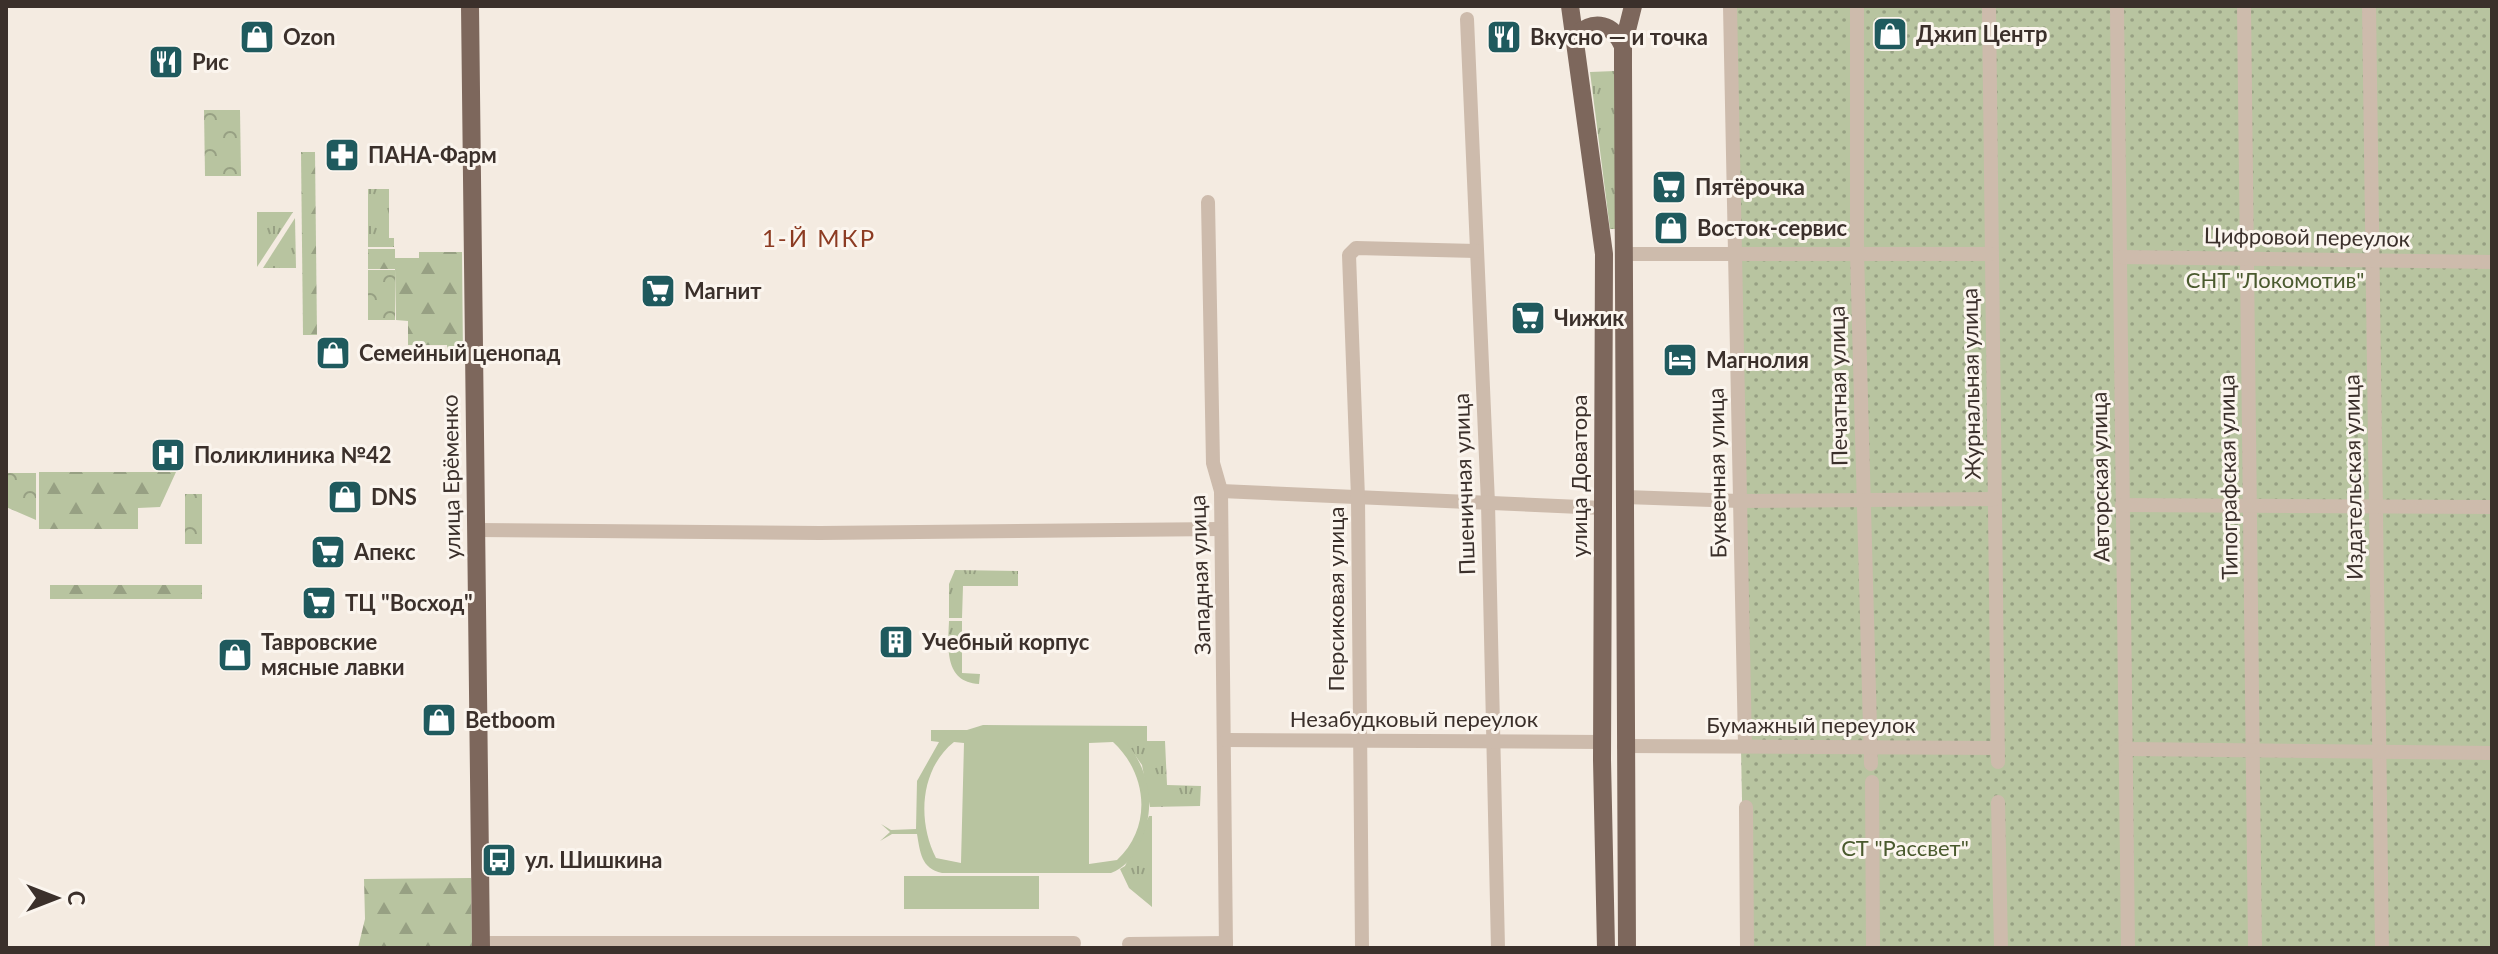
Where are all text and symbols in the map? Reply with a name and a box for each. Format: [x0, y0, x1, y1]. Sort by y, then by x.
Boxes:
shop icon: Джип Центр [1871, 15, 1909, 53]
shop icon: Ozon [238, 18, 276, 56]
restaurant icon: Вкусно — и точка [1485, 18, 1523, 56]
place label: Джип Центр [1916, 20, 2047, 47]
place label: Ozon [283, 23, 336, 50]
place label: Вкусно — и точка [1530, 23, 1708, 50]
restaurant icon: Рис [147, 43, 185, 81]
place label: Рис [192, 48, 229, 75]
pharmacy icon: ПАНА-Фарм [323, 136, 361, 174]
place label: ПАНА-Фарм [368, 141, 497, 168]
supermarket icon: Пятёрочка [1650, 168, 1688, 206]
place label: Пятёрочка [1695, 173, 1805, 200]
shop icon: Восток-сервис [1652, 209, 1690, 247]
place label: Восток-сервис [1697, 214, 1848, 241]
street label: Цифровой переулок [2204, 221, 2411, 252]
district label: 1-Й МКР [762, 223, 876, 252]
park label: СНТ "Локомотив" [2186, 266, 2364, 293]
supermarket icon: Магнит [639, 272, 677, 310]
place label: Магнит [684, 277, 762, 304]
street label: Журнальная улица [1955, 288, 1986, 480]
supermarket icon: Чижик [1509, 299, 1547, 337]
place label: Чижик [1554, 304, 1624, 331]
street label: Печатная улица [1823, 306, 1852, 466]
shop icon: Семейный ценопад [314, 334, 352, 372]
place label: Семейный ценопад [359, 339, 560, 366]
hotel icon: Магнолия [1661, 341, 1699, 379]
place label: Магнолия [1706, 346, 1809, 373]
street label: Типографская улица [2212, 374, 2243, 580]
street label: Издательская улица [2337, 374, 2368, 580]
street label: Буквенная улица [1702, 387, 1731, 559]
street label: Авторская улица [2085, 392, 2114, 562]
street label: Пшеничная улица [1447, 393, 1480, 575]
street label: улица Ерёменко [436, 394, 465, 560]
street label: улица Доватора [1565, 395, 1592, 557]
hospital icon: Поликлиника №42 [149, 436, 187, 474]
place label: Поликлиника №42 [194, 441, 392, 468]
shop icon: DNS [326, 478, 364, 516]
place label: DNS [371, 483, 417, 510]
street label: Западная улица [1183, 494, 1216, 656]
street label: Персиковая улица [1322, 507, 1349, 691]
supermarket icon: Апекс [309, 533, 347, 571]
place label: Апекс [353, 538, 416, 565]
supermarket icon: ТЦ "Восход" [300, 584, 338, 622]
place label: ТЦ "Восход" [345, 589, 473, 616]
building icon: Учебный корпус [877, 623, 915, 661]
place label: Тавровские мясные лавки [261, 628, 405, 680]
place label: Учебный корпус [921, 628, 1090, 655]
shop icon: Тавровские мясные лавки [216, 636, 254, 674]
shop icon: Betboom [420, 701, 458, 739]
street label: Незабудковый переулок [1290, 705, 1539, 732]
place label: Betboom [465, 706, 555, 733]
street label: Бумажный переулок [1706, 711, 1916, 738]
park label: СТ "Рассвет" [1841, 834, 1969, 861]
bus stop icon: ул. Шишкина [480, 841, 518, 879]
place label: ул. Шишкина [525, 846, 663, 873]
north arrow [16, 858, 96, 938]
text: С [63, 891, 90, 906]

